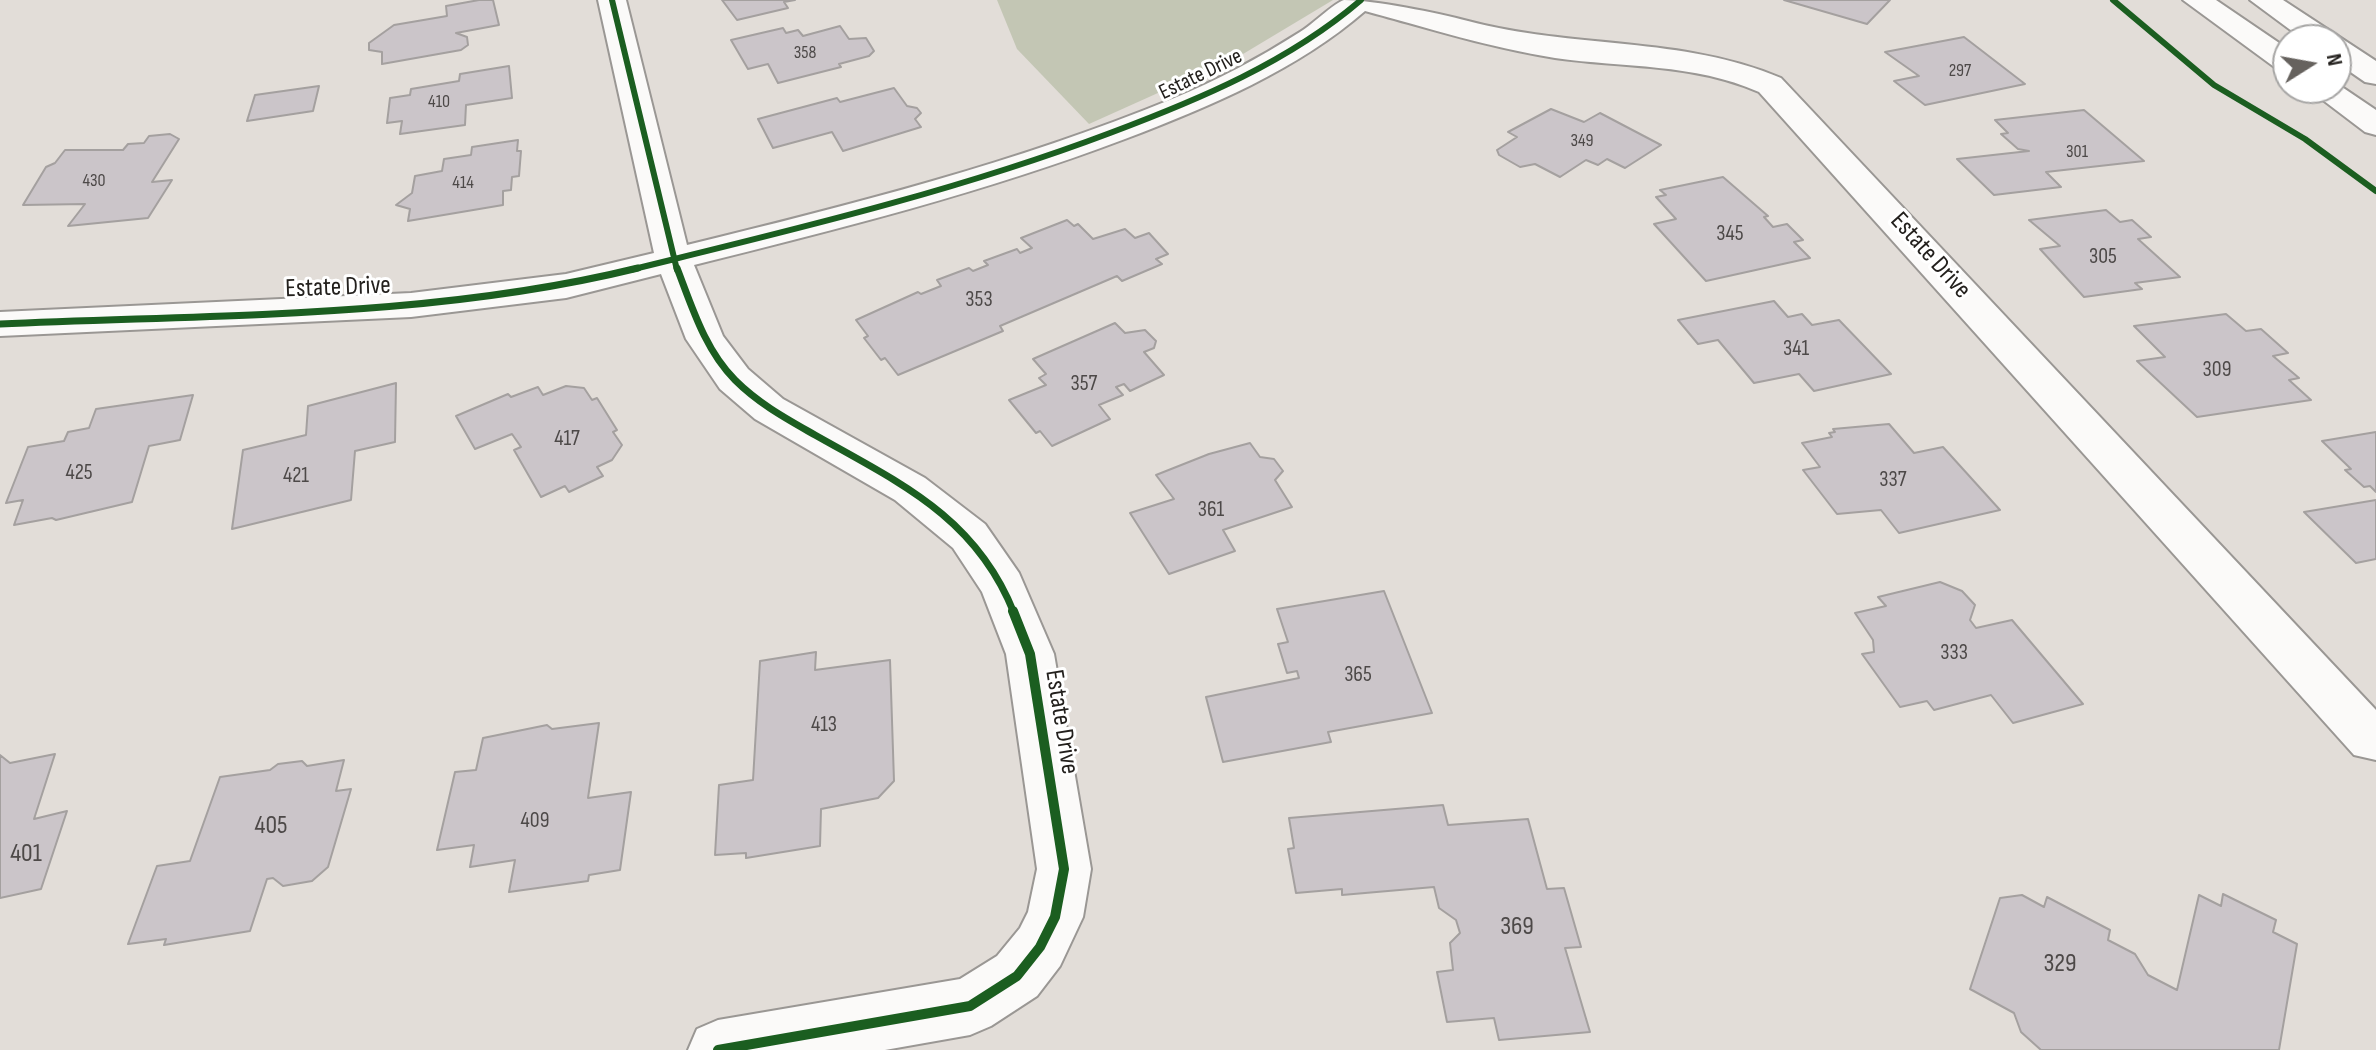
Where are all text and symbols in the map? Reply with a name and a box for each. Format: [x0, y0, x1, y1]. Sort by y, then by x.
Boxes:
north arrow [2272, 24, 2352, 104]
house number: 358 [794, 42, 816, 64]
street label: Estate Drive [1155, 44, 1247, 106]
text: N [2320, 51, 2348, 68]
house number: 297 [1949, 60, 1971, 82]
house number: 410 [428, 91, 450, 113]
house number: 349 [1570, 130, 1594, 152]
house number: 301 [2066, 141, 2088, 163]
house number: 430 [82, 170, 106, 192]
house number: 414 [452, 172, 474, 194]
street label: Estate Drive [1883, 206, 1977, 306]
house number: 345 [1716, 221, 1744, 247]
house number: 305 [2089, 244, 2117, 270]
street label: Estate Drive [285, 271, 391, 305]
house number: 353 [965, 287, 993, 313]
house number: 341 [1783, 336, 1809, 362]
house number: 309 [2203, 357, 2231, 383]
house number: 357 [1071, 371, 1097, 397]
house number: 417 [554, 426, 580, 452]
house number: 425 [65, 460, 93, 486]
house number: 421 [283, 463, 309, 489]
house number: 337 [1879, 467, 1907, 493]
house number: 361 [1198, 497, 1224, 523]
house number: 333 [1940, 640, 1968, 666]
house number: 365 [1344, 662, 1372, 688]
street label: Estate Drive [1037, 667, 1085, 777]
house number: 413 [811, 712, 837, 738]
house number: 409 [521, 808, 549, 834]
house number: 405 [255, 810, 287, 842]
house number: 401 [10, 838, 42, 870]
house number: 369 [1500, 911, 1534, 943]
house number: 329 [2043, 948, 2077, 980]

